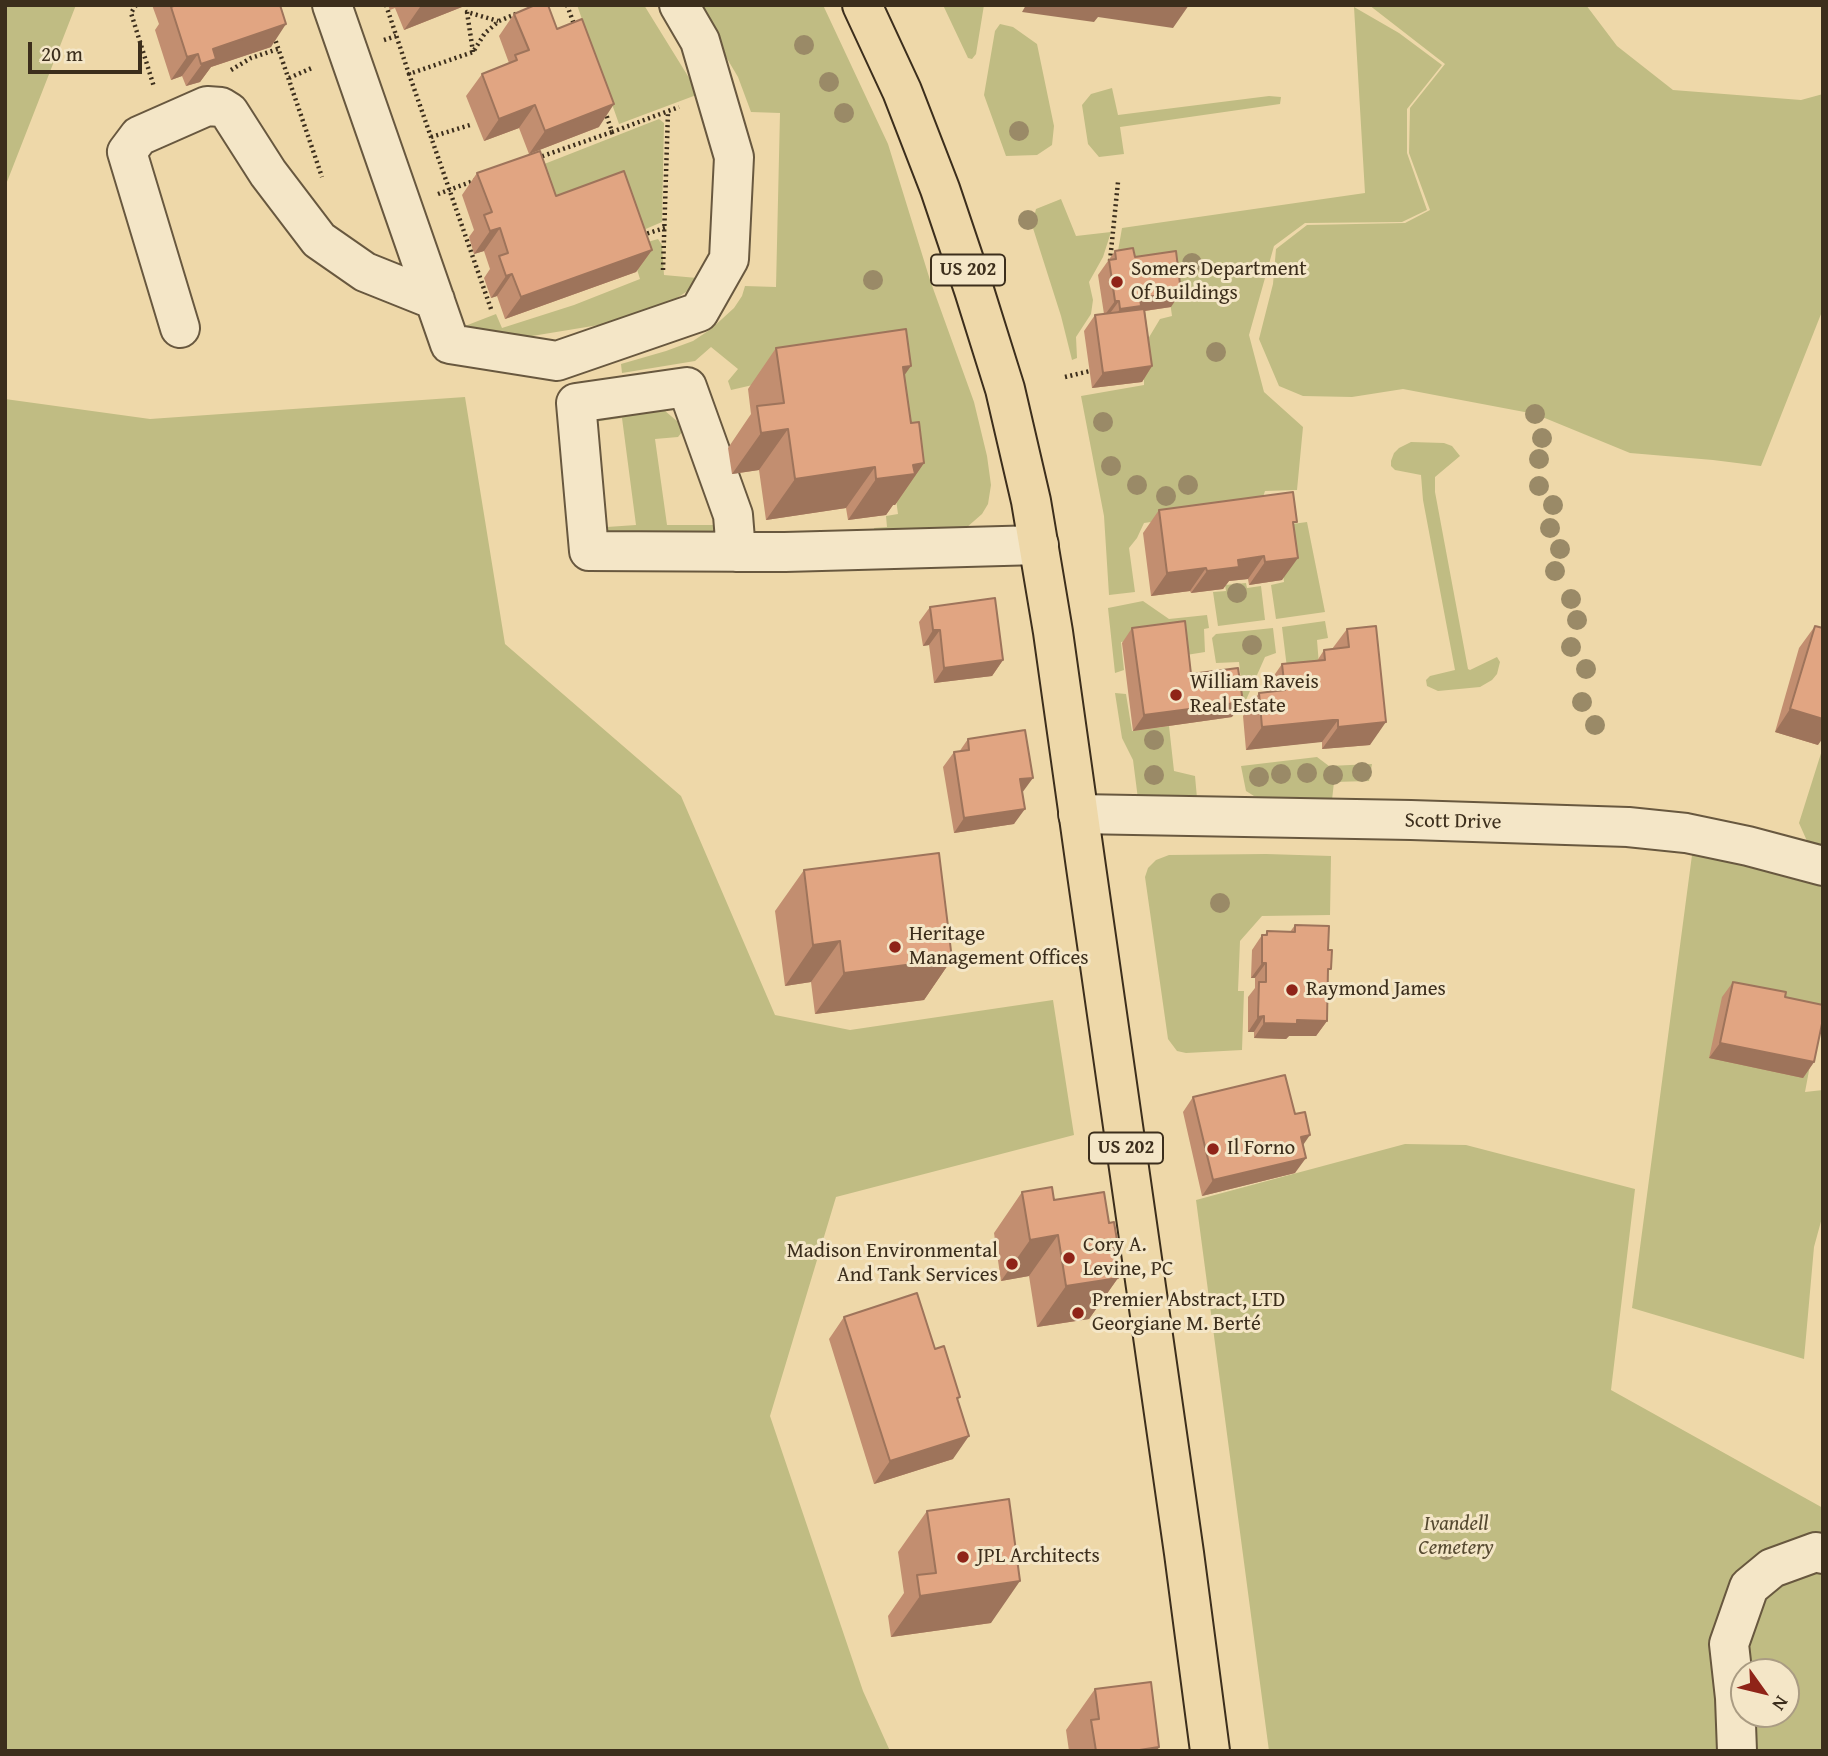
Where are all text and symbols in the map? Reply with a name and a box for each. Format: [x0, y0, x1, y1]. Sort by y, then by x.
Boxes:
scale bar [32, 28, 145, 72]
text: 20 m [41, 38, 83, 69]
road number: US 202 [931, 254, 1005, 286]
place label: Somers Department Of Buildings [1131, 257, 1307, 307]
marker: Somers Department Of Buildings [1109, 274, 1125, 290]
place label: William Raveis Real Estate [1190, 670, 1319, 720]
marker: William Raveis Real Estate [1168, 687, 1184, 703]
street label: Scott Drive [1404, 809, 1502, 835]
place label: Heritage Management Offices [909, 922, 1089, 972]
marker: Heritage Management Offices [887, 939, 903, 955]
place label: Raymond James [1306, 977, 1446, 1003]
marker: Raymond James [1284, 982, 1300, 998]
road number: US 202 [1089, 1132, 1163, 1164]
place label: Il Forno [1227, 1136, 1295, 1162]
marker: Il Forno [1205, 1141, 1221, 1157]
place label: Cory A. Levine, PC [1083, 1233, 1174, 1283]
place label: Madison Environmental And Tank Services [787, 1239, 998, 1289]
marker: Cory A. Levine, PC [1061, 1250, 1077, 1266]
marker: Madison Environmental And Tank Services [1004, 1256, 1020, 1272]
place label: Premier Abstract, LTD Georgiane M. Berté [1092, 1288, 1285, 1338]
marker: Premier Abstract, LTD Georgiane M. Berté [1070, 1305, 1086, 1321]
park label: Ivandell Cemetery [1418, 1512, 1494, 1562]
place label: JPL Architects [977, 1544, 1100, 1570]
marker: JPL Architects [955, 1549, 971, 1565]
north arrow [1730, 1658, 1800, 1728]
text: N [1766, 1691, 1796, 1717]

